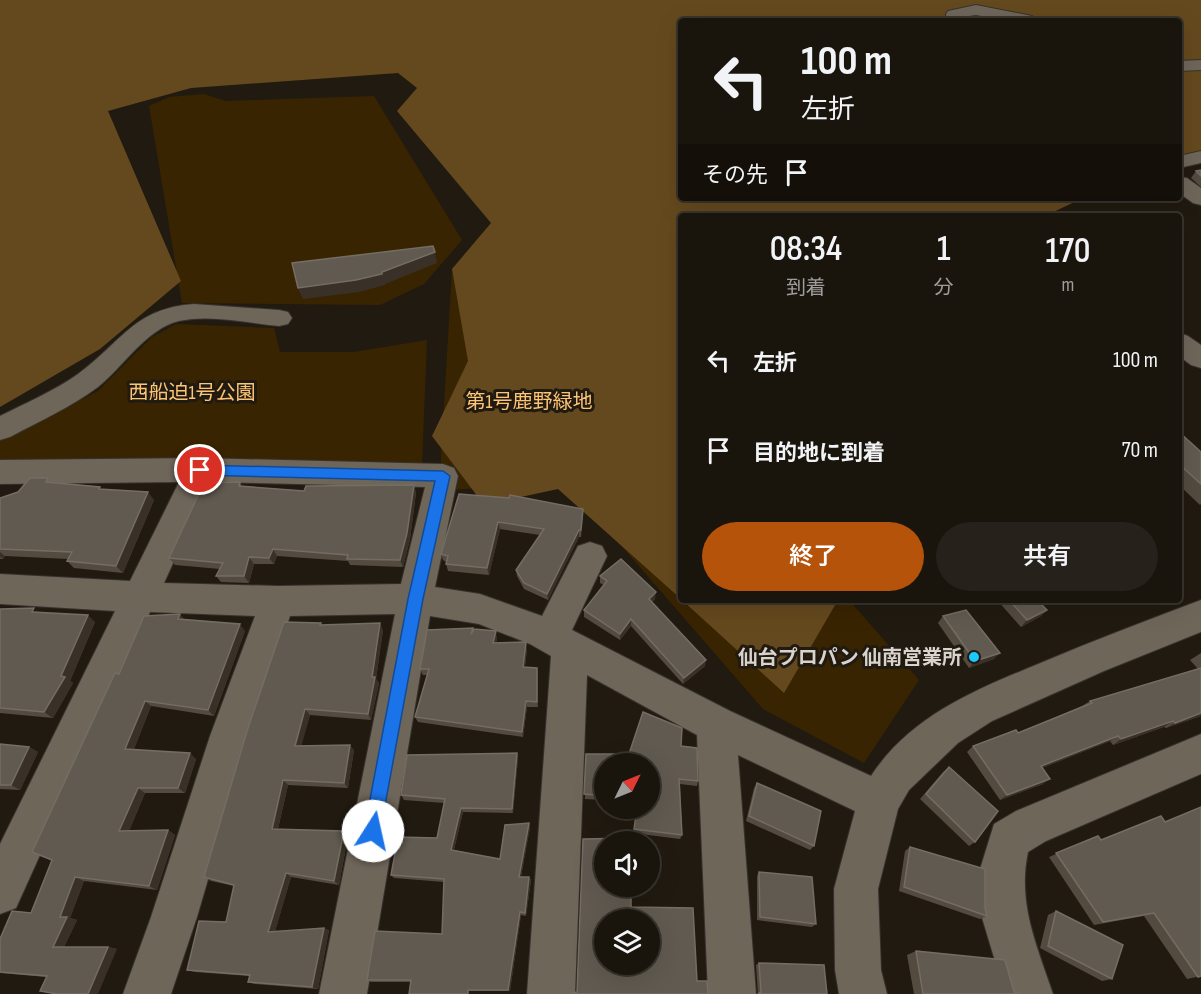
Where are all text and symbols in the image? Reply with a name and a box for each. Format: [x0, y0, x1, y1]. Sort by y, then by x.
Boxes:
text: 100 m [801, 36, 892, 87]
icon: left [702, 42, 780, 120]
text: 左折 [801, 94, 855, 126]
icon: arrive [780, 156, 813, 189]
text: その先 [702, 162, 768, 189]
text: 08:34 [770, 228, 842, 271]
text: 1 [937, 228, 950, 271]
text: 170 [1045, 230, 1090, 273]
text: m [1061, 273, 1074, 297]
text: 到着 [786, 276, 826, 300]
text: 分 [934, 276, 954, 300]
icon: left [702, 344, 735, 377]
text: 100 m [1113, 347, 1158, 374]
text: 左折 [753, 350, 797, 377]
park label: 西船迫1号公園 [129, 381, 256, 405]
park label: 第1号鹿野緑地 [466, 390, 593, 414]
icon: arrive [702, 434, 735, 467]
text: 70 m [1122, 437, 1158, 464]
text: 目的地に到着 [753, 440, 885, 467]
pin [174, 444, 225, 495]
icon: arrive [183, 453, 216, 486]
button: 終了 [702, 522, 924, 591]
button: 共有 [936, 522, 1158, 591]
place label: 仙台プロパン 仙南営業所 [738, 646, 962, 670]
marker: 仙台プロパン 仙南営業所 [967, 650, 981, 664]
north arrow [594, 753, 660, 819]
map controls [594, 753, 660, 975]
position arrow [341, 799, 405, 863]
button: sound [594, 831, 660, 897]
button: layers [594, 909, 660, 975]

